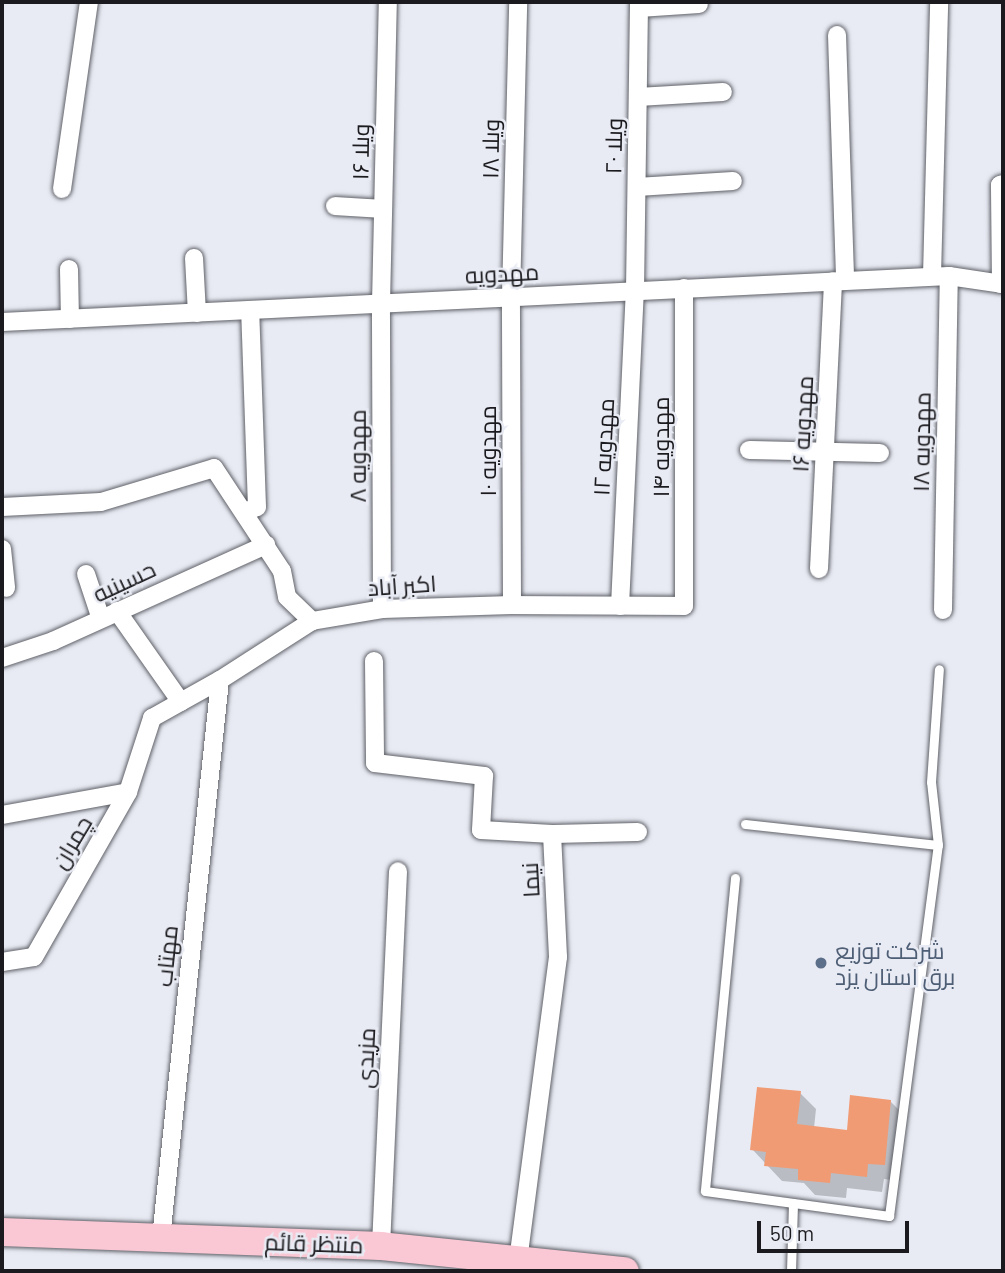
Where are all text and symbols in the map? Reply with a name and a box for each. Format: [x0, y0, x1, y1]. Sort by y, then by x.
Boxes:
street label: ویلا ۲۰ [599, 117, 627, 175]
street label: ویلا ۱۸ [476, 119, 504, 179]
street label: ویلا ۱۶ [346, 123, 374, 181]
street label: مهدویه [464, 257, 540, 289]
street label: مهدویه ۱۶ [786, 375, 818, 473]
street label: مهدویه ۱۸ [906, 392, 936, 492]
street label: مهدویه ۱۴ [646, 396, 674, 498]
street label: مهدویه ۱۲ [587, 397, 619, 497]
street label: مهدویه ۱۰ [473, 405, 501, 497]
street label: مهدویه ۸ [343, 409, 371, 503]
street label: حسینیه [88, 555, 160, 607]
street label: اکبر آباد [367, 569, 437, 601]
street label: چمران [45, 811, 97, 873]
street label: نیما [515, 862, 545, 898]
street label: مهتاب [149, 924, 183, 988]
place label: شرکت توزیع برق استان یزد [835, 936, 955, 990]
marker: شرکت توزیع برق استان یزد [813, 955, 829, 971]
street label: مزیدی [350, 1027, 380, 1089]
scale bar [760, 1206, 912, 1250]
text: 50 m [770, 1220, 814, 1245]
street label: منتظر قائم [264, 1227, 364, 1259]

